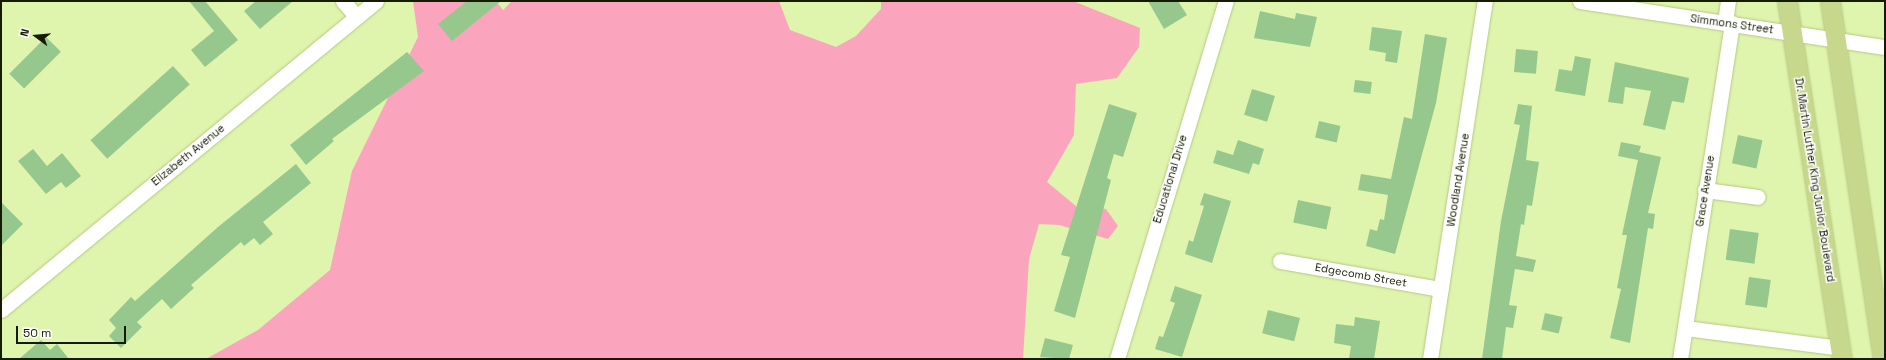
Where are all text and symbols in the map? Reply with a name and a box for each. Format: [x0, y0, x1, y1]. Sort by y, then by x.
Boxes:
street label: Simmons Street [1689, 12, 1775, 36]
north arrow [16, 16, 56, 56]
text: N [17, 27, 32, 38]
street label: Dr. Martin Luther King Junior Boulevard [1792, 77, 1838, 283]
street label: Elizabeth Avenue [149, 121, 227, 189]
street label: Woodland Avenue [1444, 132, 1472, 228]
street label: Educational Drive [1150, 133, 1190, 225]
street label: Grace Avenue [1693, 154, 1717, 228]
street label: Edgecomb Street [1314, 260, 1408, 290]
scale bar [18, 318, 128, 344]
text: 50 m [23, 325, 51, 341]

